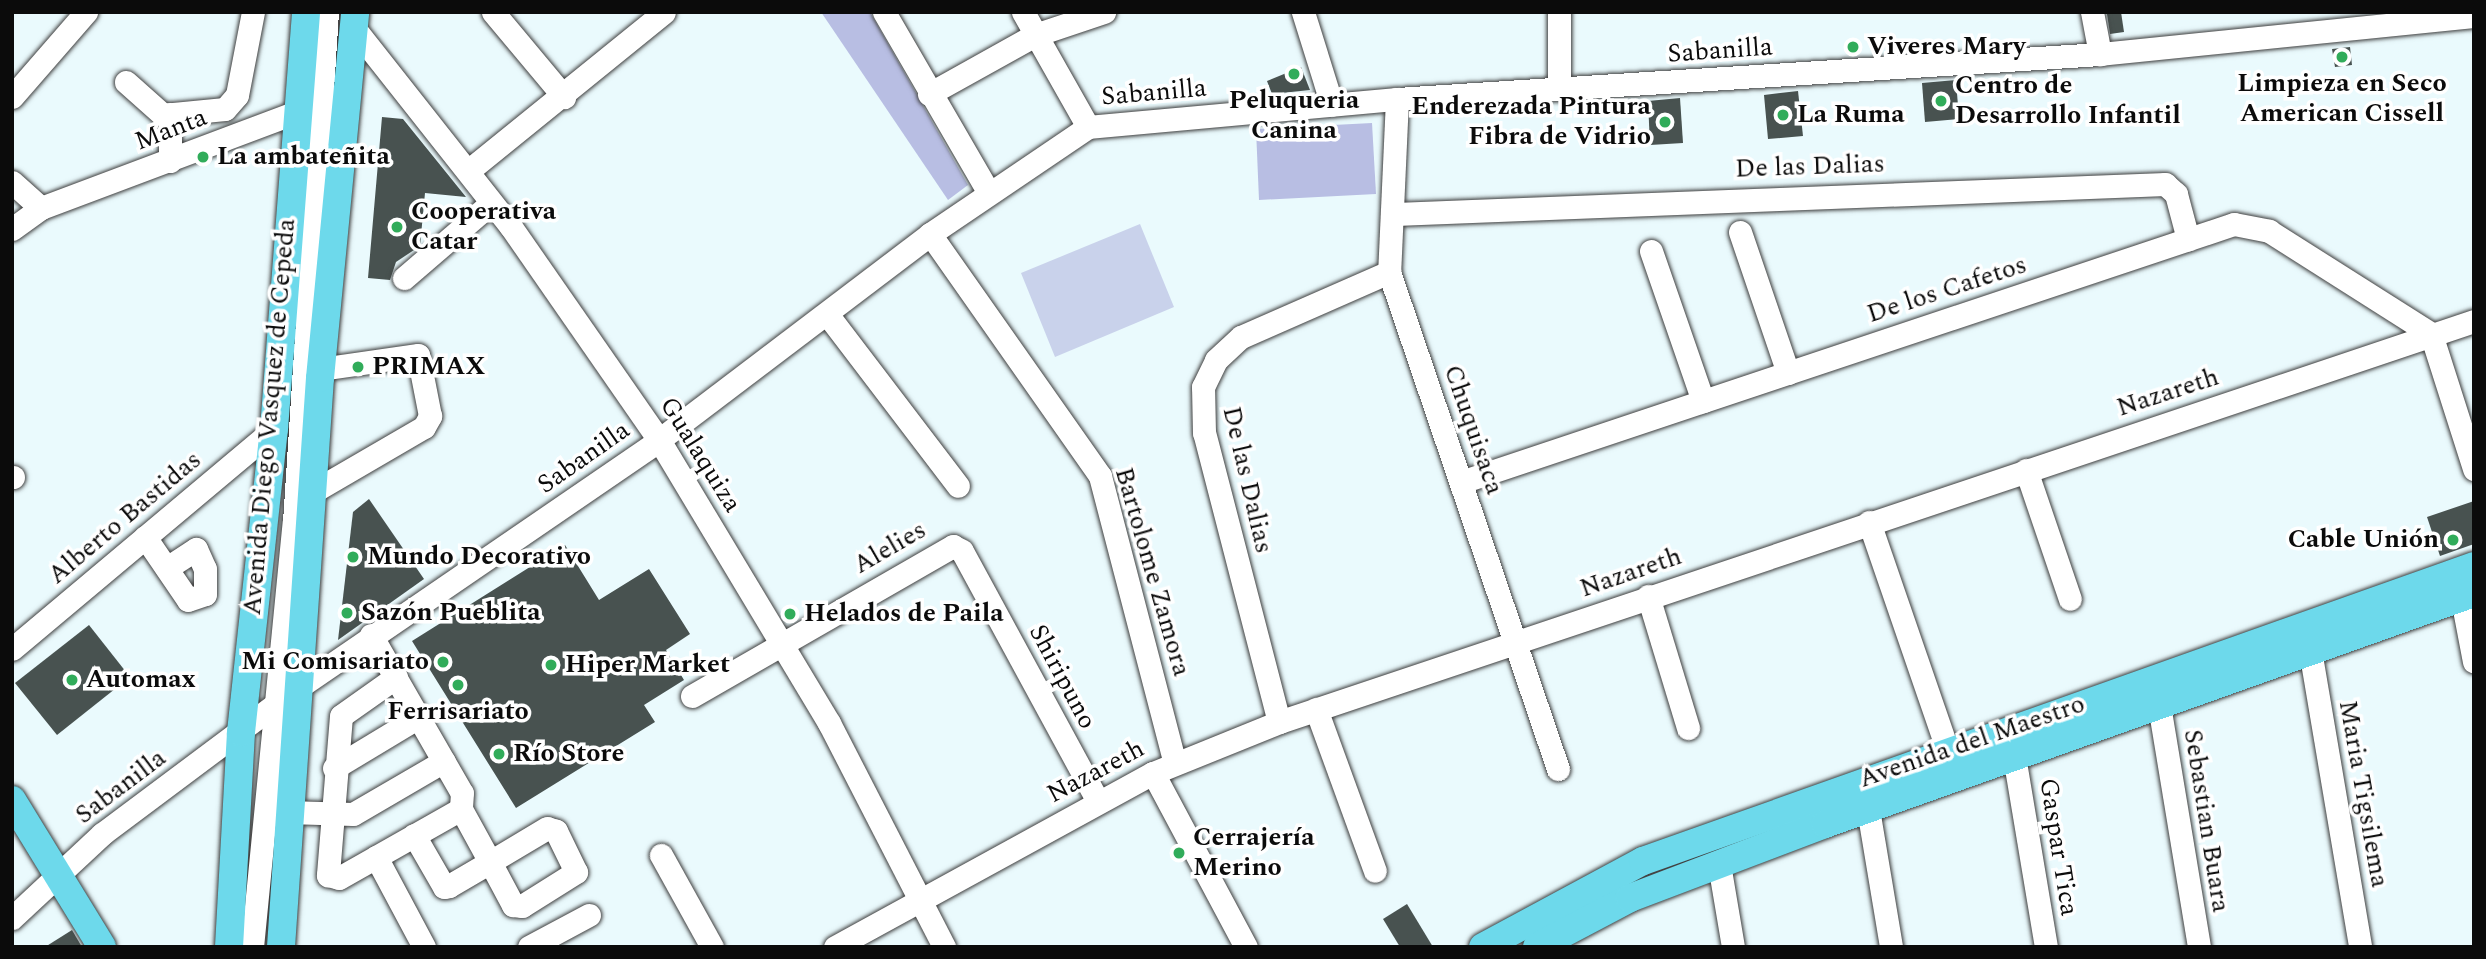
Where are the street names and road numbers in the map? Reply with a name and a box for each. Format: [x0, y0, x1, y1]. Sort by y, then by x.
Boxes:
street label: Sabanilla [1666, 32, 1774, 70]
street label: Sabanilla [1100, 73, 1208, 113]
street label: Manta [131, 102, 211, 158]
street label: De las Dalias [1735, 149, 1885, 185]
street label: Avenida Diego Vasquez de Cepeda [237, 217, 303, 617]
street label: De los Cafetos [1863, 250, 2031, 330]
street label: Chuquisaca [1436, 361, 1510, 499]
street label: Nazareth [2113, 362, 2223, 424]
street label: Gualaquiza [652, 392, 748, 518]
street label: De las Dalias [1215, 404, 1279, 556]
street label: Sabanilla [532, 415, 636, 501]
street label: Alberto Bastidas [42, 445, 208, 591]
street label: Bartolome Zamora [1107, 464, 1197, 680]
street label: Alelies [848, 515, 932, 581]
street label: Nazareth [1576, 541, 1686, 605]
street label: Shiripuno [1021, 619, 1103, 735]
street label: Avenida del Maestro [1855, 689, 2089, 795]
street label: Maria Tigsilema [2331, 698, 2395, 890]
street label: Sebastian Buara [2176, 727, 2236, 915]
street label: Nazareth [1042, 733, 1150, 811]
street label: Sabanilla [70, 743, 172, 831]
street label: Gaspar Tica [2032, 776, 2084, 918]

